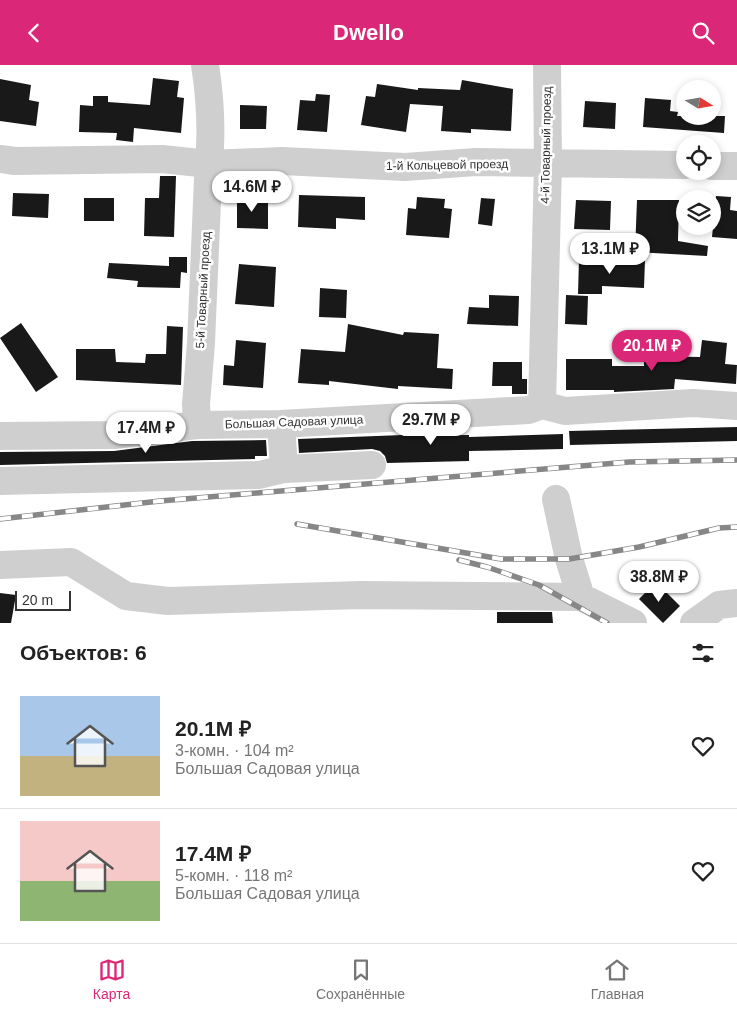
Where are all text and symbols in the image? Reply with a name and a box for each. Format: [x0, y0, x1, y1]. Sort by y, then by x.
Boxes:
icon: back [20, 19, 48, 47]
icon: search [689, 19, 717, 47]
text: Dwello [333, 20, 404, 45]
north arrow [676, 80, 721, 125]
map controls [676, 80, 721, 235]
street label: 4-й Товарный проезд [538, 86, 554, 204]
button: locate [676, 135, 721, 180]
street label: 1-й Кольцевой проезд [386, 157, 508, 173]
pin: 14.6M ₽ [206, 171, 298, 213]
text: 14.6M ₽ [223, 178, 281, 195]
button: layers [676, 190, 721, 235]
street label: 5-й Товарный проезд [193, 231, 213, 349]
pin: 13.1M ₽ [564, 233, 656, 275]
text: 13.1M ₽ [581, 240, 639, 257]
pin: 20.1M ₽ [606, 329, 698, 372]
text: 20.1M ₽ [623, 337, 681, 354]
pin: 29.7M ₽ [385, 403, 477, 446]
pin: 17.4M ₽ [100, 411, 192, 454]
text: 29.7M ₽ [402, 411, 460, 428]
street label: Большая Садовая улица [225, 413, 364, 431]
text: 17.4M ₽ [117, 419, 175, 436]
pin: 38.8M ₽ [613, 561, 705, 603]
text: 38.8M ₽ [630, 568, 688, 585]
scale bar [15, 588, 71, 611]
text: 20 m [22, 592, 53, 608]
icon: filters [689, 639, 717, 667]
text: Объектов: 6 [20, 641, 147, 664]
icon: home [60, 716, 120, 776]
text: 20.1M ₽ [175, 717, 251, 740]
icon: heart [689, 732, 717, 760]
text: 3-комн. · 104 m² [175, 742, 294, 759]
text: Большая Садовая улица [175, 760, 360, 777]
icon: home [60, 841, 120, 901]
text: 17.4M ₽ [175, 842, 251, 865]
icon: heart [689, 857, 717, 885]
text: 5-комн. · 118 m² [175, 867, 292, 884]
text: Большая Садовая улица [175, 885, 360, 902]
tab: Карта [93, 956, 130, 1002]
tab: Сохранённые [316, 956, 405, 1002]
tab: Главная [591, 956, 644, 1002]

